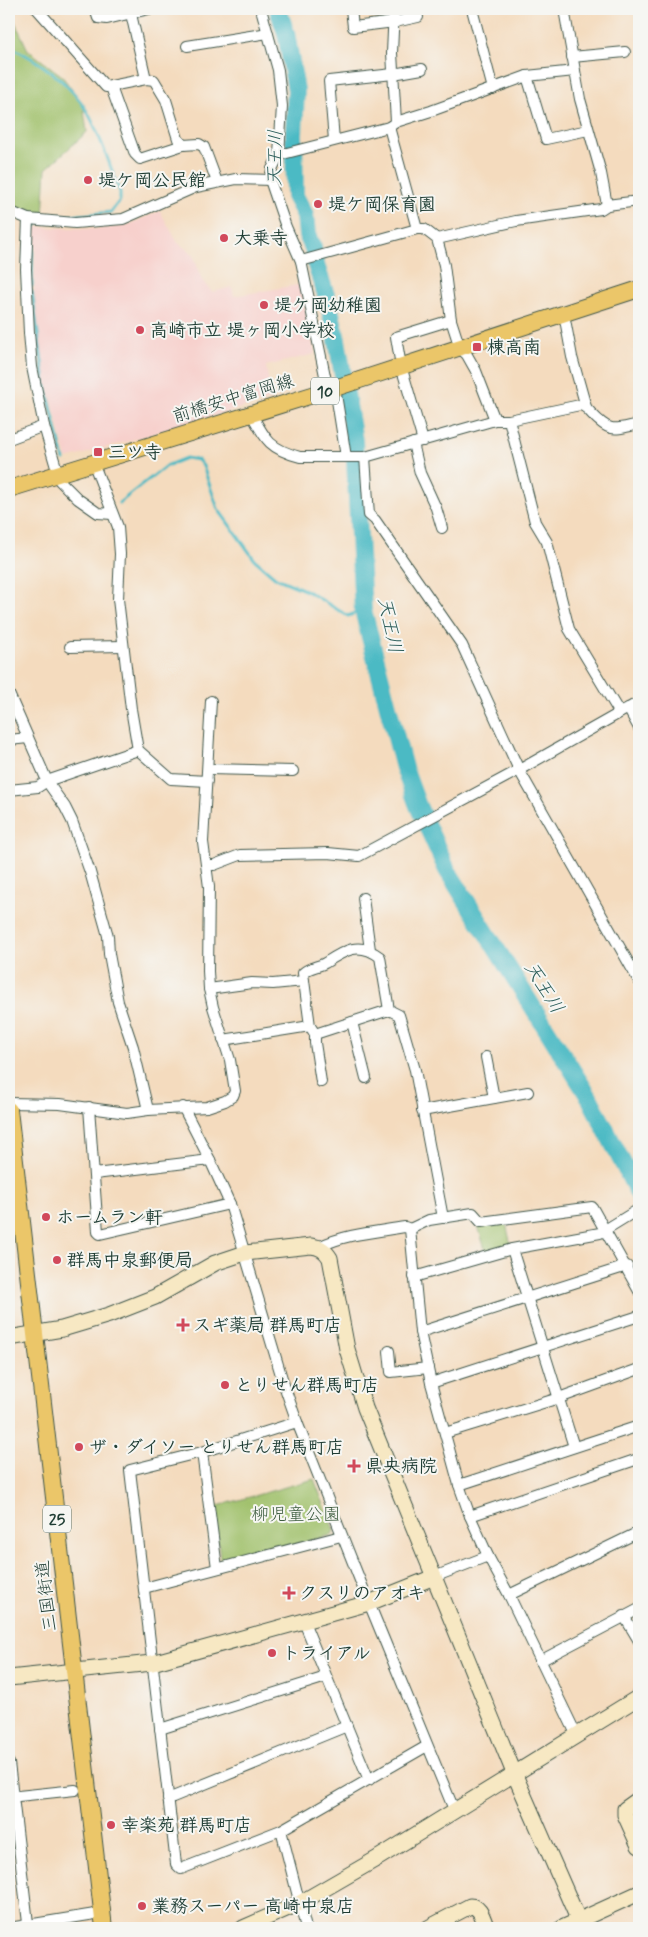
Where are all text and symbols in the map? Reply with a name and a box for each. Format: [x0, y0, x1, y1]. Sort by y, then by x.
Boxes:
water label: 天王川 [263, 129, 288, 187]
place label: 堤ケ岡公民館 [98, 169, 206, 193]
marker: 堤ケ岡公民館 [82, 174, 94, 186]
place label: 堤ケ岡保育園 [328, 193, 436, 217]
marker: 堤ケ岡保育園 [312, 198, 324, 210]
place label: 大乗寺 [234, 227, 288, 251]
marker: 大乗寺 [218, 232, 230, 244]
place label: 堤ケ岡幼稚園 [274, 294, 382, 318]
marker: 堤ケ岡幼稚園 [258, 299, 270, 311]
place label: 高崎市立 堤ヶ岡小学校 [150, 319, 335, 343]
marker: 高崎市立 堤ヶ岡小学校 [134, 324, 146, 336]
place label: 棟高南 [487, 336, 541, 360]
marker: 棟高南 [471, 341, 483, 353]
street label: 前橋安中富岡線 [170, 369, 297, 429]
road number: 10 [311, 378, 339, 404]
place label: 三ツ寺 [108, 441, 162, 465]
marker: 三ツ寺 [92, 446, 104, 458]
water label: 天王川 [371, 595, 408, 656]
water label: 天王川 [518, 957, 569, 1019]
place label: ホームラン軒 [56, 1206, 163, 1230]
marker: ホームラン軒 [40, 1211, 52, 1223]
place label: 群馬中泉郵便局 [67, 1249, 193, 1273]
marker: 群馬中泉郵便局 [51, 1254, 63, 1266]
place label: スギ薬局 群馬町店 [193, 1314, 342, 1338]
marker: スギ薬局 群馬町店 [177, 1319, 189, 1331]
place label: とりせん群馬町店 [235, 1374, 379, 1398]
marker: とりせん群馬町店 [219, 1379, 231, 1391]
place label: ザ・ダイソー とりせん群馬町店 [89, 1436, 344, 1460]
marker: ザ・ダイソー とりせん群馬町店 [73, 1441, 85, 1453]
place label: 県央病院 [365, 1455, 437, 1479]
marker: 県央病院 [347, 1459, 361, 1473]
park label: 柳児童公園 [251, 1503, 341, 1527]
road number: 25 [43, 1506, 71, 1532]
street label: 三国街道 [31, 1559, 63, 1633]
place label: クスリのアオキ [299, 1582, 425, 1606]
marker: クスリのアオキ [283, 1587, 295, 1599]
place label: トライアル [282, 1642, 371, 1666]
marker: トライアル [266, 1647, 278, 1659]
place label: 幸楽苑 群馬町店 [121, 1814, 252, 1838]
marker: 幸楽苑 群馬町店 [105, 1819, 117, 1831]
place label: 業務スーパー 高崎中泉店 [152, 1895, 354, 1919]
marker: 業務スーパー 高崎中泉店 [136, 1900, 148, 1912]

